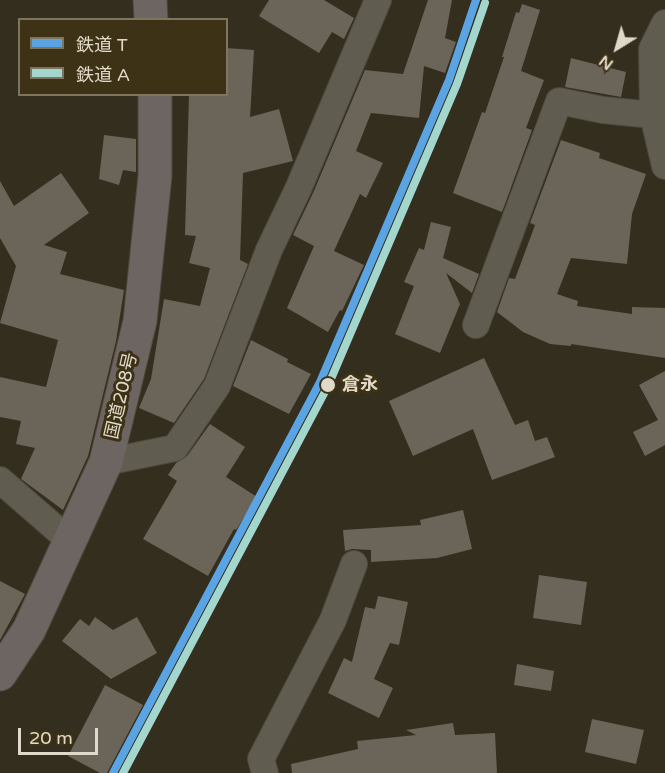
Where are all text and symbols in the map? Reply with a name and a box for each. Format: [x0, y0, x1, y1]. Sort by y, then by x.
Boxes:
legend [18, 18, 228, 96]
north arrow [587, 18, 647, 78]
text: 鉄道 T [76, 34, 128, 56]
text: N [595, 51, 617, 74]
text: 鉄道 A [76, 64, 130, 86]
street label: 国道208号 [102, 351, 142, 441]
place label: 倉永 [342, 374, 378, 396]
marker: 倉永 [319, 376, 337, 394]
scale bar [21, 716, 100, 754]
text: 20 m [29, 727, 73, 749]

